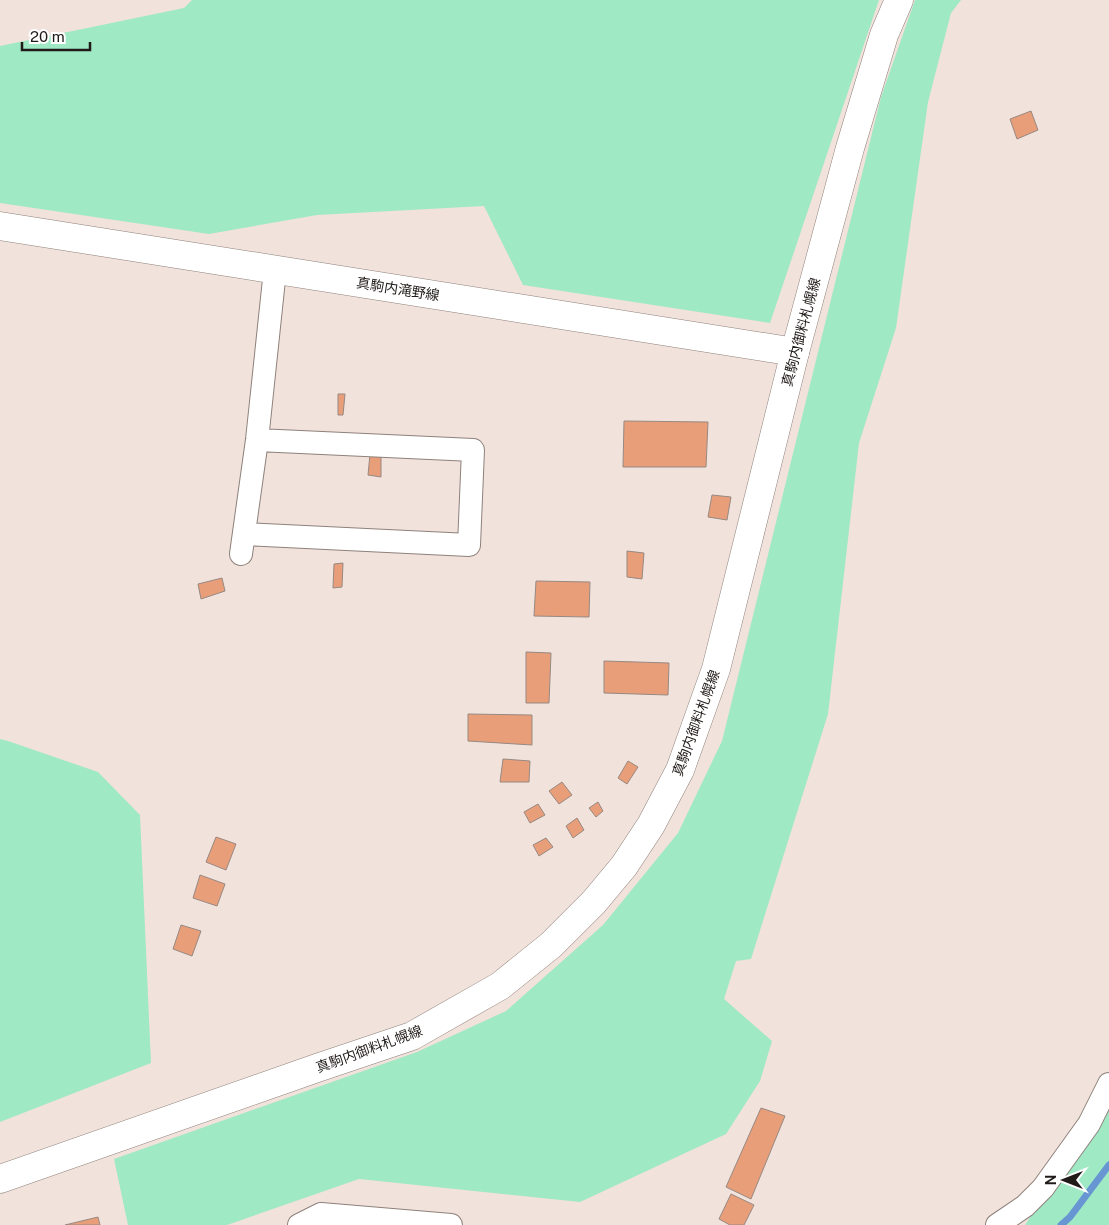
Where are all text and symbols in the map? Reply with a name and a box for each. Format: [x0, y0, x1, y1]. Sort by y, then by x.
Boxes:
scale bar [22, 20, 90, 52]
text: 20 m [30, 28, 65, 45]
street label: 真駒内滝野線 [355, 275, 441, 303]
street label: 真駒内御料札幌線 [779, 276, 823, 388]
street label: 真駒内御料札幌線 [669, 668, 723, 778]
street label: 真駒内御料札幌線 [314, 1022, 424, 1076]
north arrow [1039, 1155, 1089, 1205]
text: N [1043, 1175, 1059, 1185]

